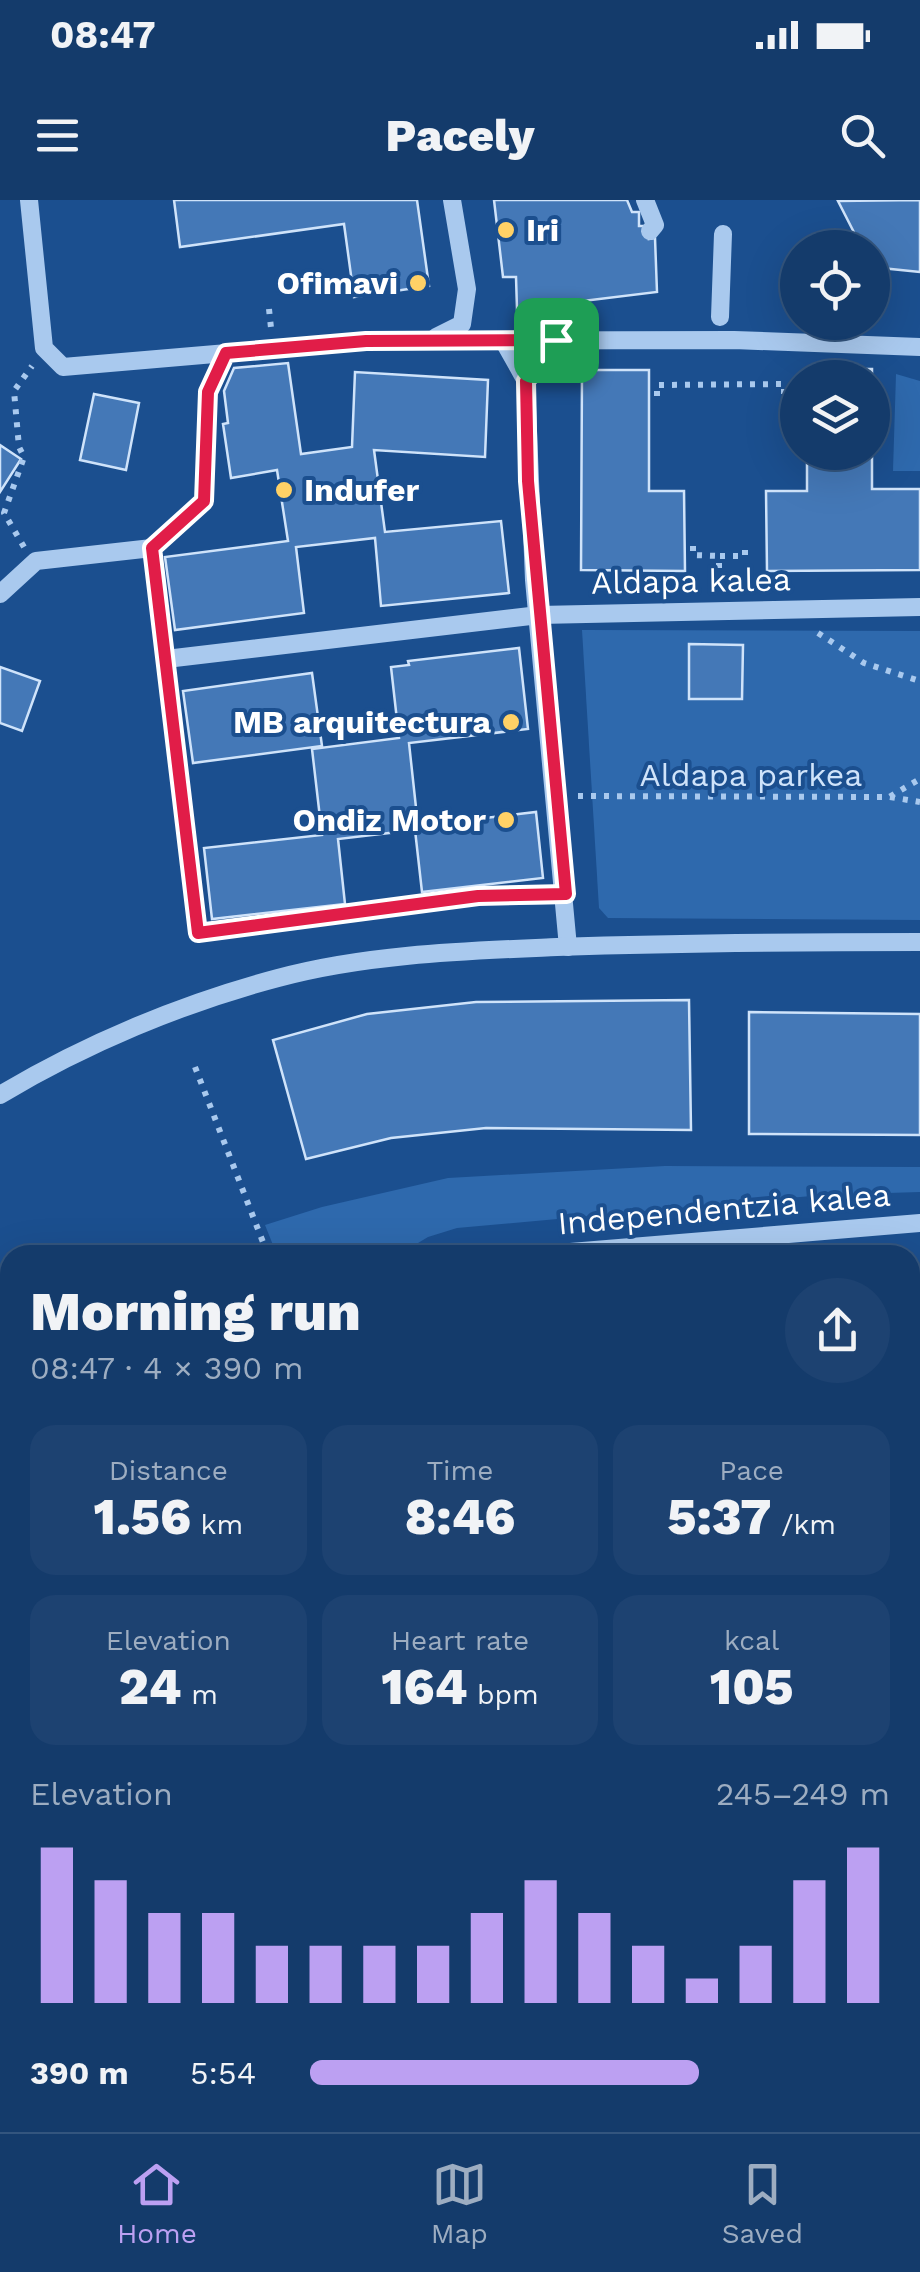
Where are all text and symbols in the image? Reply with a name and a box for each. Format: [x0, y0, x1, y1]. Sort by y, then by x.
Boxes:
text: 08:47 [50, 13, 156, 57]
icon: menu [30, 108, 85, 163]
icon: search [835, 108, 890, 163]
text: Pacely [385, 109, 535, 162]
place label: Iri [526, 211, 559, 249]
marker: Iri [495, 219, 517, 241]
map controls [780, 230, 890, 470]
button: locate [780, 230, 890, 340]
place label: Ofimavi [277, 264, 398, 302]
marker: Ofimavi [407, 272, 429, 294]
pin [514, 298, 599, 383]
icon: arrive [529, 313, 584, 368]
button: layers [780, 360, 890, 470]
place label: Indufer [304, 471, 419, 509]
marker: Indufer [273, 479, 295, 501]
street label: Aldapa kalea [591, 560, 791, 602]
place label: MB arquitectura [233, 703, 491, 741]
marker: MB arquitectura [500, 711, 522, 733]
park label: Aldapa parkea [640, 756, 862, 794]
place label: Ondiz Motor [293, 801, 486, 839]
marker: Ondiz Motor [495, 809, 517, 831]
street label: Independentzia kalea [556, 1176, 892, 1242]
button: share [785, 1278, 890, 1383]
text: Morning run [30, 1279, 361, 1343]
text: 08:47 · 4 × 390 m [30, 1349, 304, 1387]
text: Distance [109, 1454, 228, 1487]
text: Time [427, 1454, 493, 1487]
text: Pace [719, 1454, 784, 1487]
text: 1.56 [94, 1487, 191, 1546]
text: 8:46 [405, 1487, 515, 1546]
text: 5:37 [667, 1487, 772, 1546]
text: km [191, 1508, 243, 1541]
text: /km [772, 1508, 836, 1541]
text: Elevation [106, 1624, 231, 1657]
text: Heart rate [391, 1624, 529, 1657]
text: kcal [724, 1624, 779, 1657]
text: 24 [119, 1657, 182, 1716]
text: 164 [381, 1657, 467, 1716]
text: 105 [710, 1657, 793, 1716]
text: m [182, 1678, 218, 1711]
text: bpm [467, 1678, 539, 1711]
text: Elevation [30, 1775, 173, 1813]
text: 245–249 m [716, 1775, 890, 1813]
text: 390 m [30, 2054, 129, 2092]
text: 5:54 [190, 2054, 256, 2092]
tab: Home [117, 2157, 197, 2250]
tab: Map [431, 2157, 488, 2250]
tab: Saved [722, 2157, 803, 2250]

